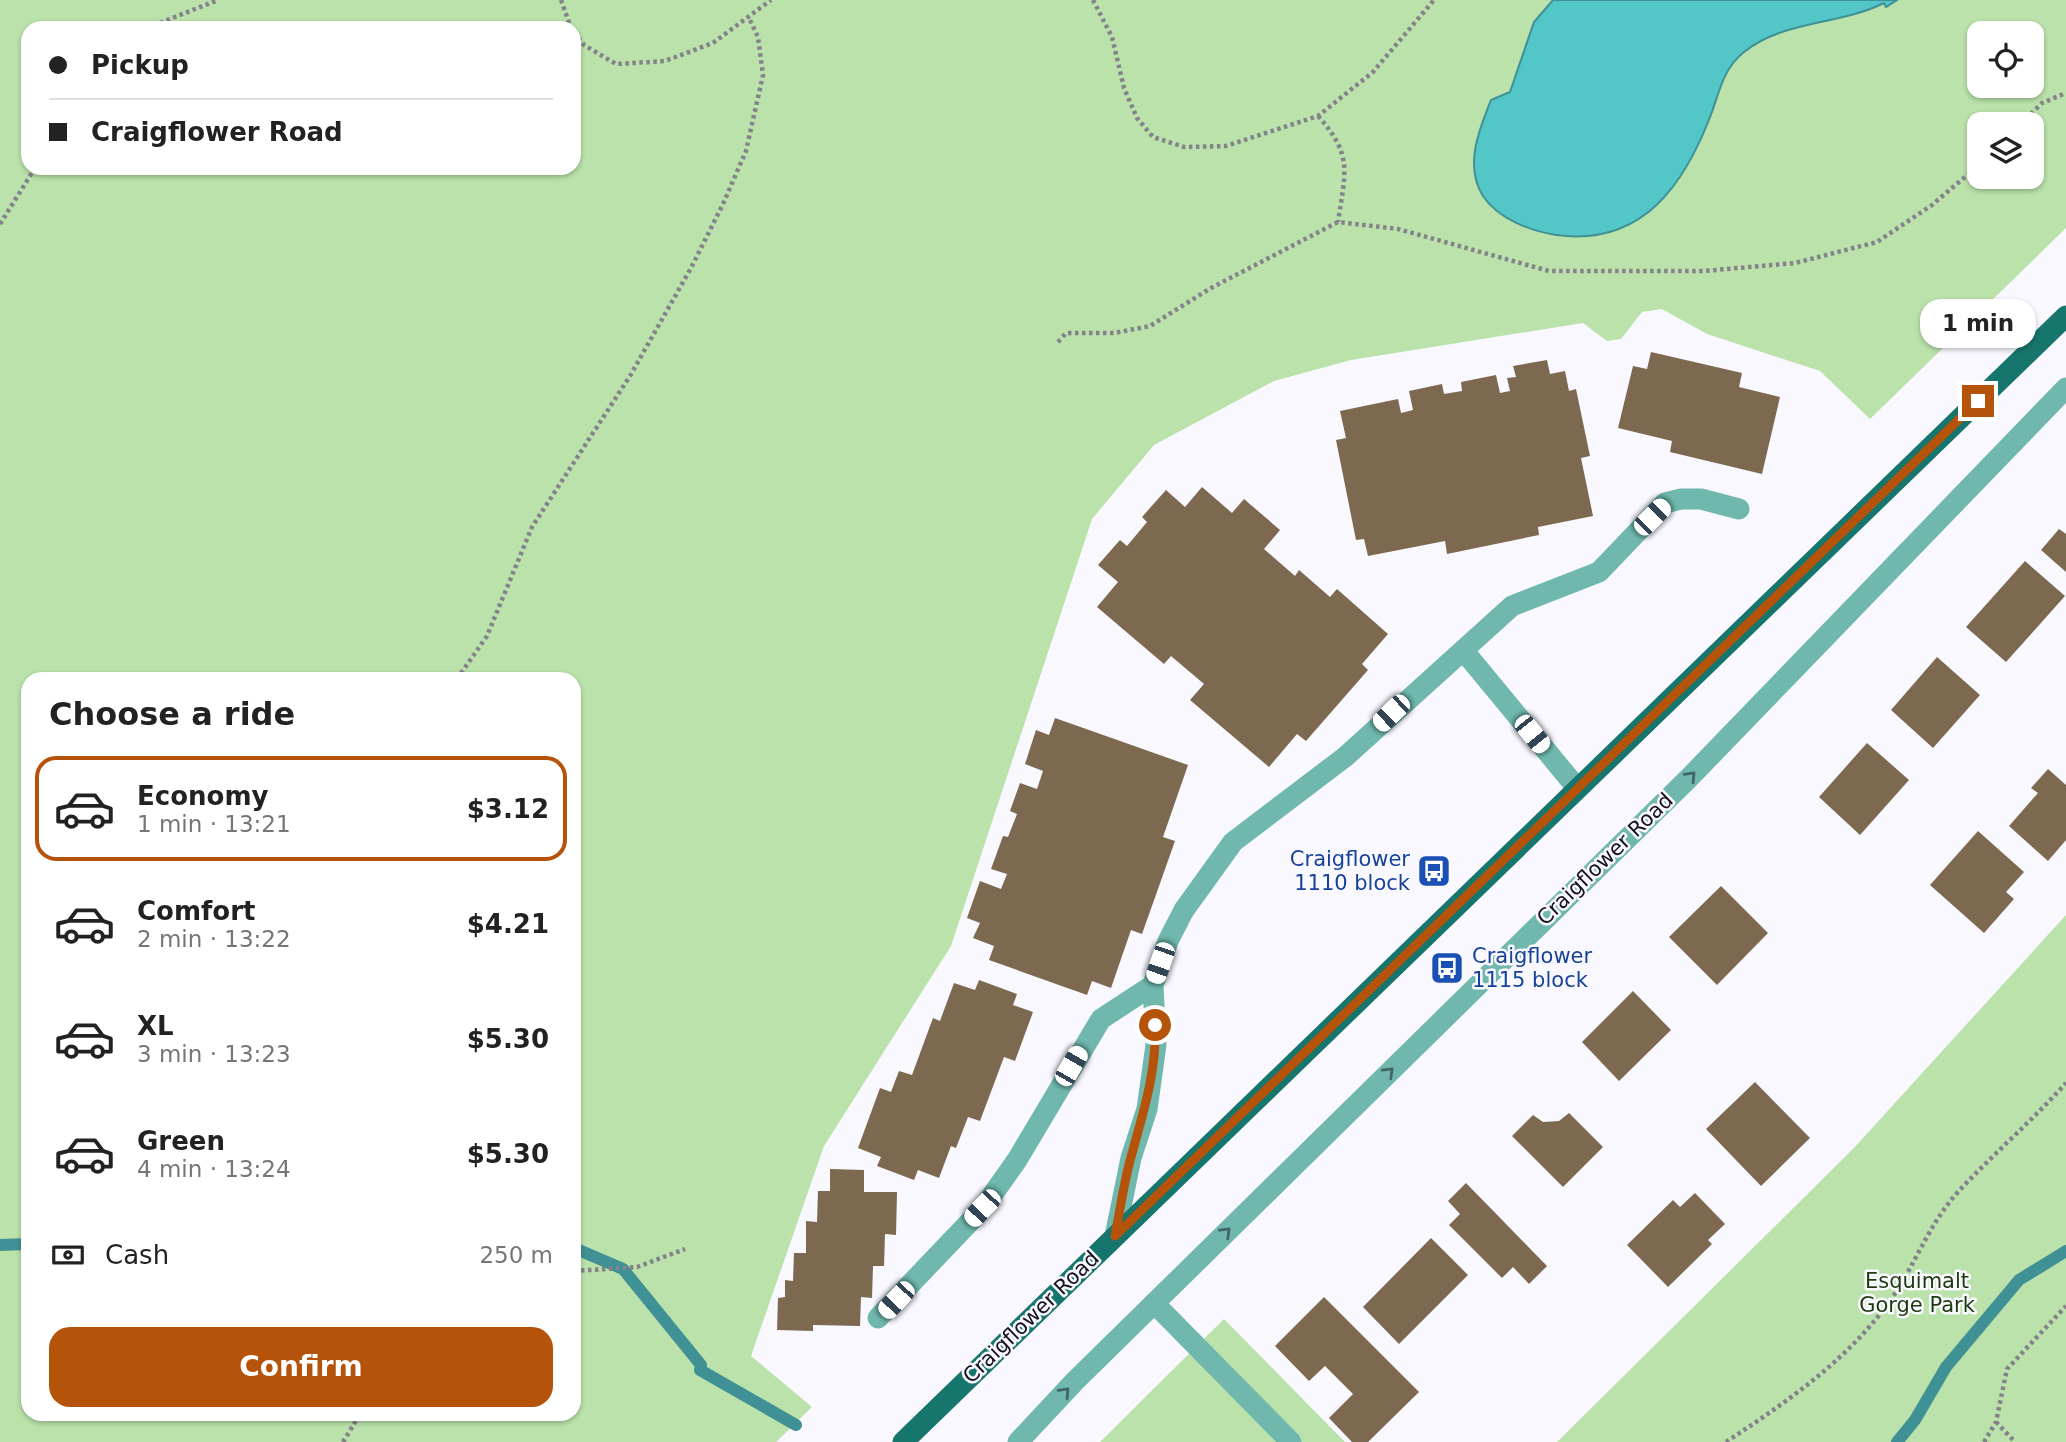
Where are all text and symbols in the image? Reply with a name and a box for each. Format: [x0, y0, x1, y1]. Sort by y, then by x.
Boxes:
map controls [1967, 21, 2044, 189]
button: locate [1967, 21, 2044, 98]
text: Pickup [91, 50, 189, 80]
button: layers [1967, 112, 2044, 189]
text: Craigflower Road [91, 117, 343, 147]
callout: 1 min [1920, 300, 2036, 348]
text: 1 min [1942, 310, 2014, 336]
route end [1962, 385, 1994, 417]
car [1630, 495, 1675, 539]
car [1369, 691, 1414, 735]
text: Choose a ride [49, 695, 295, 733]
car [1511, 711, 1554, 757]
one-way arrow [1682, 771, 1695, 784]
icon: car [53, 777, 116, 840]
text: Economy [137, 781, 268, 811]
street label: Craigflower Road [1532, 788, 1678, 930]
text: $3.12 [467, 794, 549, 824]
text: 1 min · 13:21 [137, 811, 291, 837]
place label: Craigflower 1110 block [1290, 847, 1411, 895]
bus stop icon: Craigflower 1110 block [1415, 852, 1453, 890]
icon: car [53, 892, 116, 955]
text: Comfort [137, 896, 255, 926]
text: $4.21 [467, 909, 549, 939]
text: 2 min · 13:22 [137, 926, 291, 952]
car [1144, 940, 1177, 986]
place label: Craigflower 1115 block [1472, 944, 1593, 992]
bus stop icon: Craigflower 1115 block [1428, 949, 1466, 987]
icon: car [53, 1007, 116, 1070]
route start [1139, 1009, 1171, 1041]
text: XL [137, 1011, 174, 1041]
text: $5.30 [467, 1024, 549, 1054]
text: 3 min · 13:23 [137, 1041, 291, 1067]
car [1052, 1043, 1091, 1089]
one-way arrow [1380, 1068, 1393, 1081]
icon: car [53, 1122, 116, 1185]
text: Green [137, 1126, 225, 1156]
text: $5.30 [467, 1139, 549, 1169]
text: 4 min · 13:24 [137, 1156, 291, 1182]
car [960, 1185, 1005, 1231]
one-way arrow [1218, 1227, 1231, 1240]
icon: cash [49, 1236, 87, 1274]
text: Cash [105, 1240, 169, 1270]
text: 250 m [479, 1242, 553, 1268]
street label: Craigflower Road [958, 1246, 1104, 1388]
park label: Esquimalt Gorge Park [1859, 1269, 1976, 1317]
car [874, 1277, 919, 1323]
button: Confirm [49, 1327, 553, 1407]
one-way arrow [1056, 1387, 1069, 1400]

